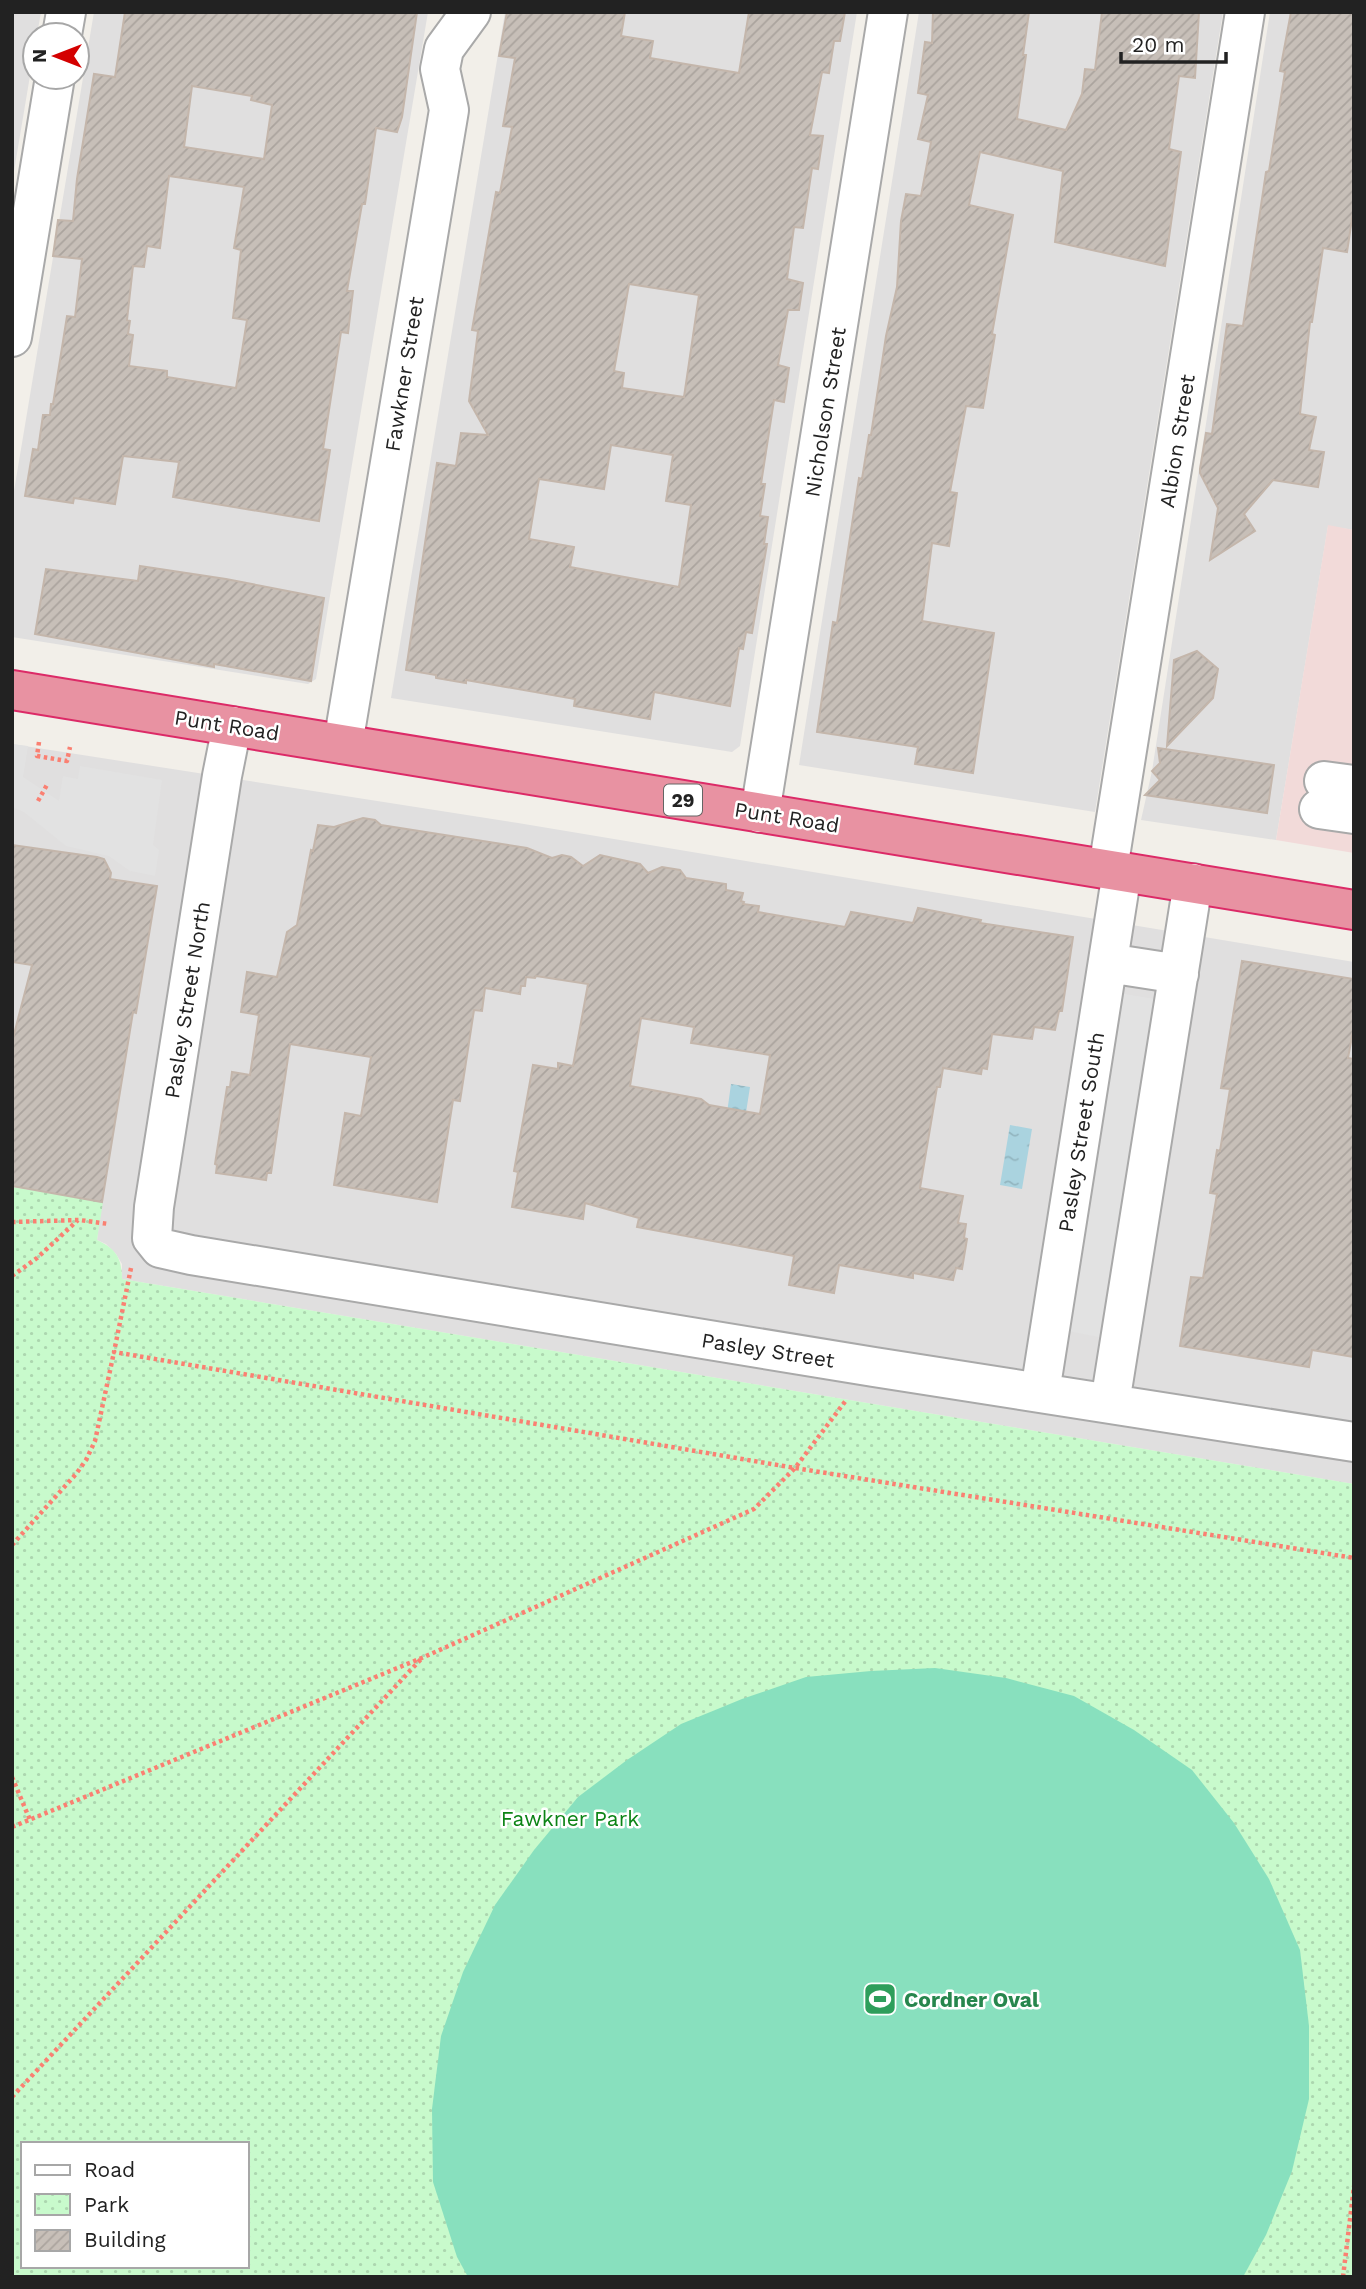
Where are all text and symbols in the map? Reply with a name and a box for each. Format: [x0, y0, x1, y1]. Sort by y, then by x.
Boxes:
north arrow [21, 21, 91, 91]
scale bar [1121, 21, 1226, 65]
text: 20 m [1132, 32, 1184, 57]
text: N [28, 49, 51, 63]
street label: Fawkner Street [379, 295, 429, 453]
street label: Nicholson Street [799, 325, 851, 499]
street label: Albion Street [1154, 372, 1200, 510]
street label: Punt Road [173, 704, 281, 746]
road number: 29 [664, 785, 702, 816]
street label: Punt Road [733, 796, 841, 838]
street label: Pasley Street North [159, 900, 215, 1100]
street label: Pasley Street South [1053, 1030, 1109, 1234]
street label: Pasley Street [700, 1327, 837, 1373]
park label: Fawkner Park [501, 1806, 639, 1831]
sports icon: Cordner Oval [861, 1980, 899, 2018]
place label: Cordner Oval [904, 1987, 1039, 2012]
legend [21, 2142, 248, 2268]
text: Road [84, 2157, 135, 2182]
text: Park [84, 2192, 129, 2217]
text: Building [84, 2227, 166, 2252]

